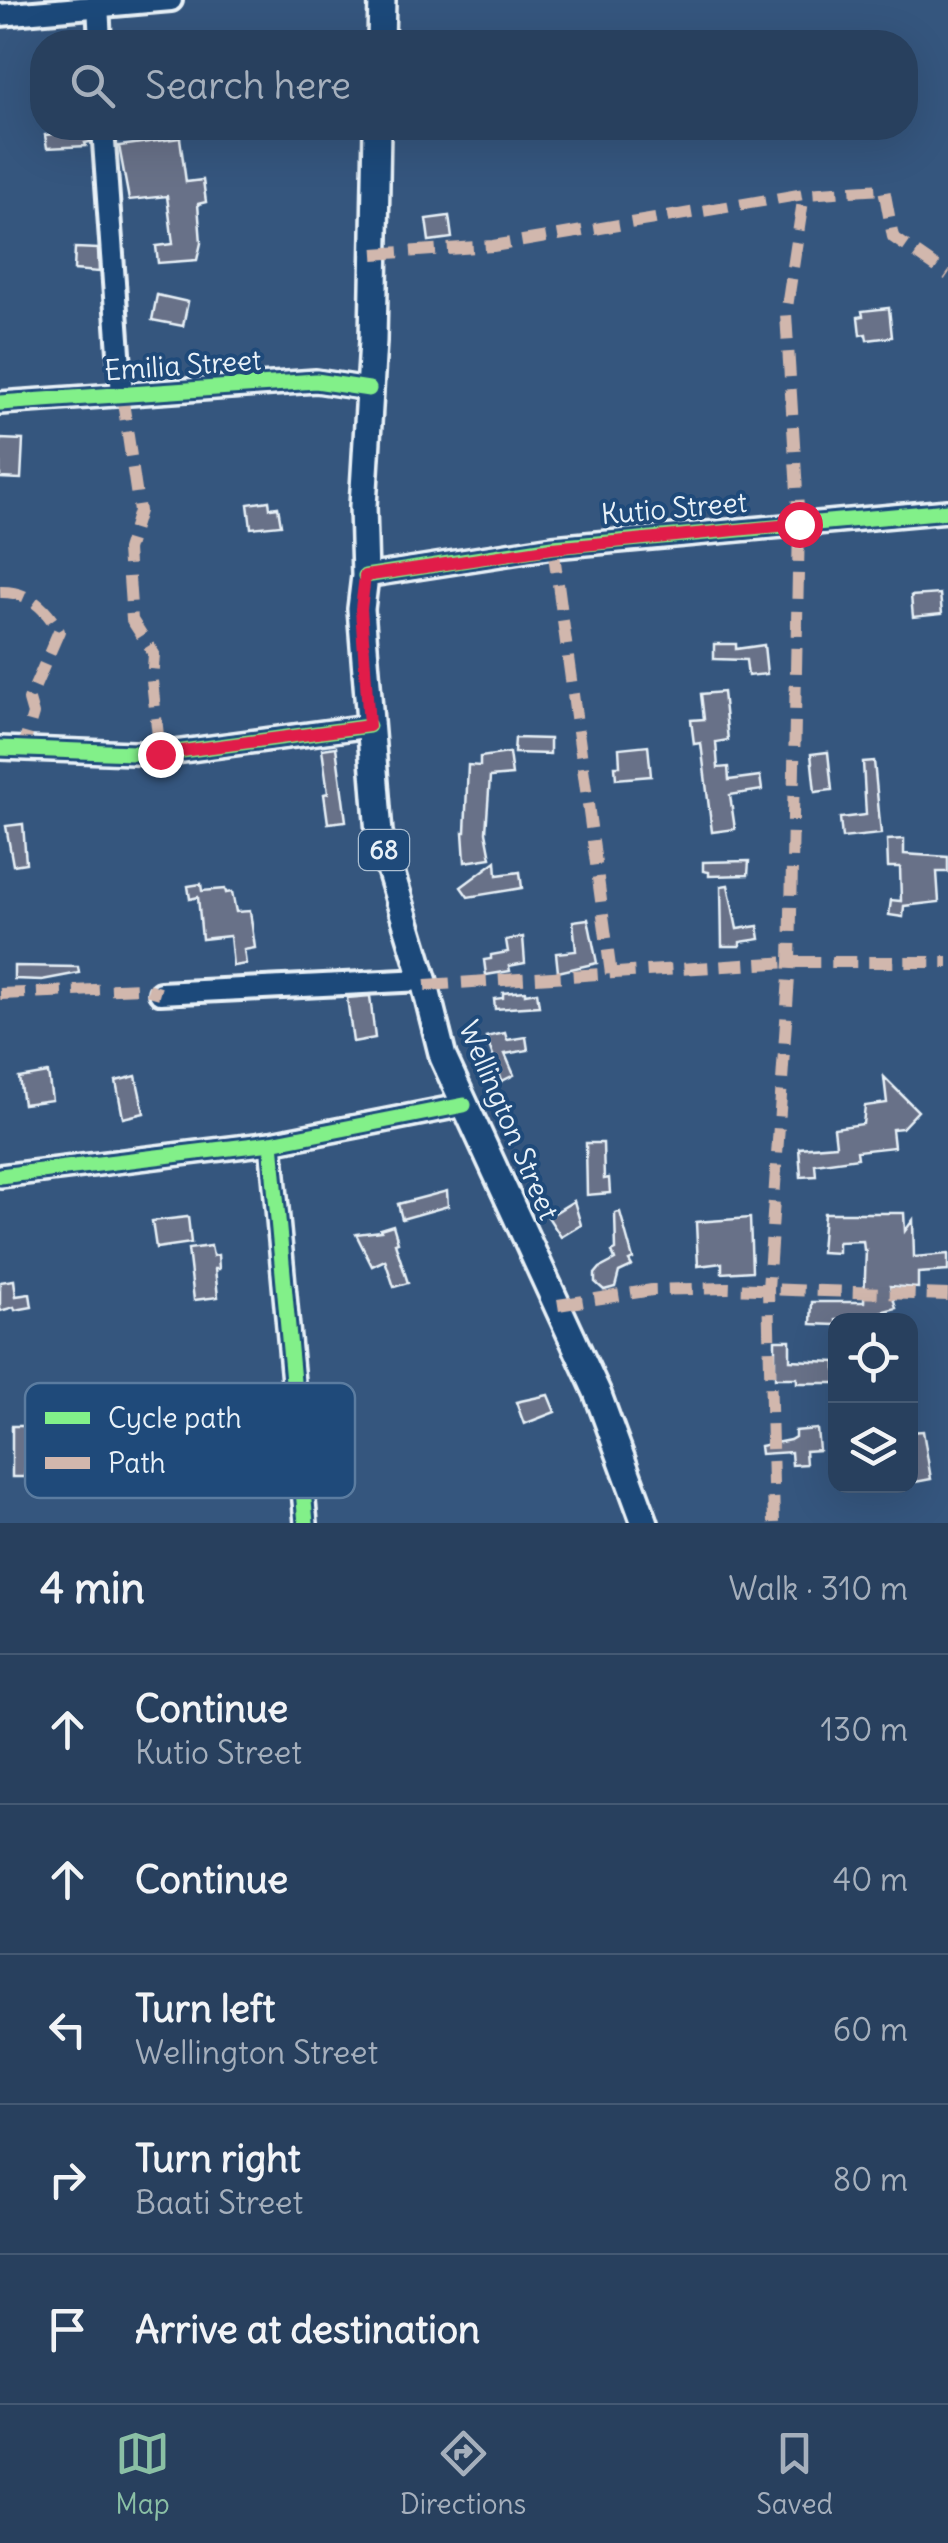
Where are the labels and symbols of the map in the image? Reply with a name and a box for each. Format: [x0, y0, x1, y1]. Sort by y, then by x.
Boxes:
street label: Emilia Street [103, 342, 263, 388]
street label: Kutio Street [600, 484, 748, 532]
route start [777, 502, 823, 548]
route end [138, 732, 184, 778]
road number: 68 [359, 830, 409, 870]
street label: Wellington Street [451, 1015, 567, 1225]
legend [25, 1383, 355, 1498]
text: Cycle path [108, 1400, 242, 1436]
text: Path [108, 1445, 166, 1481]

